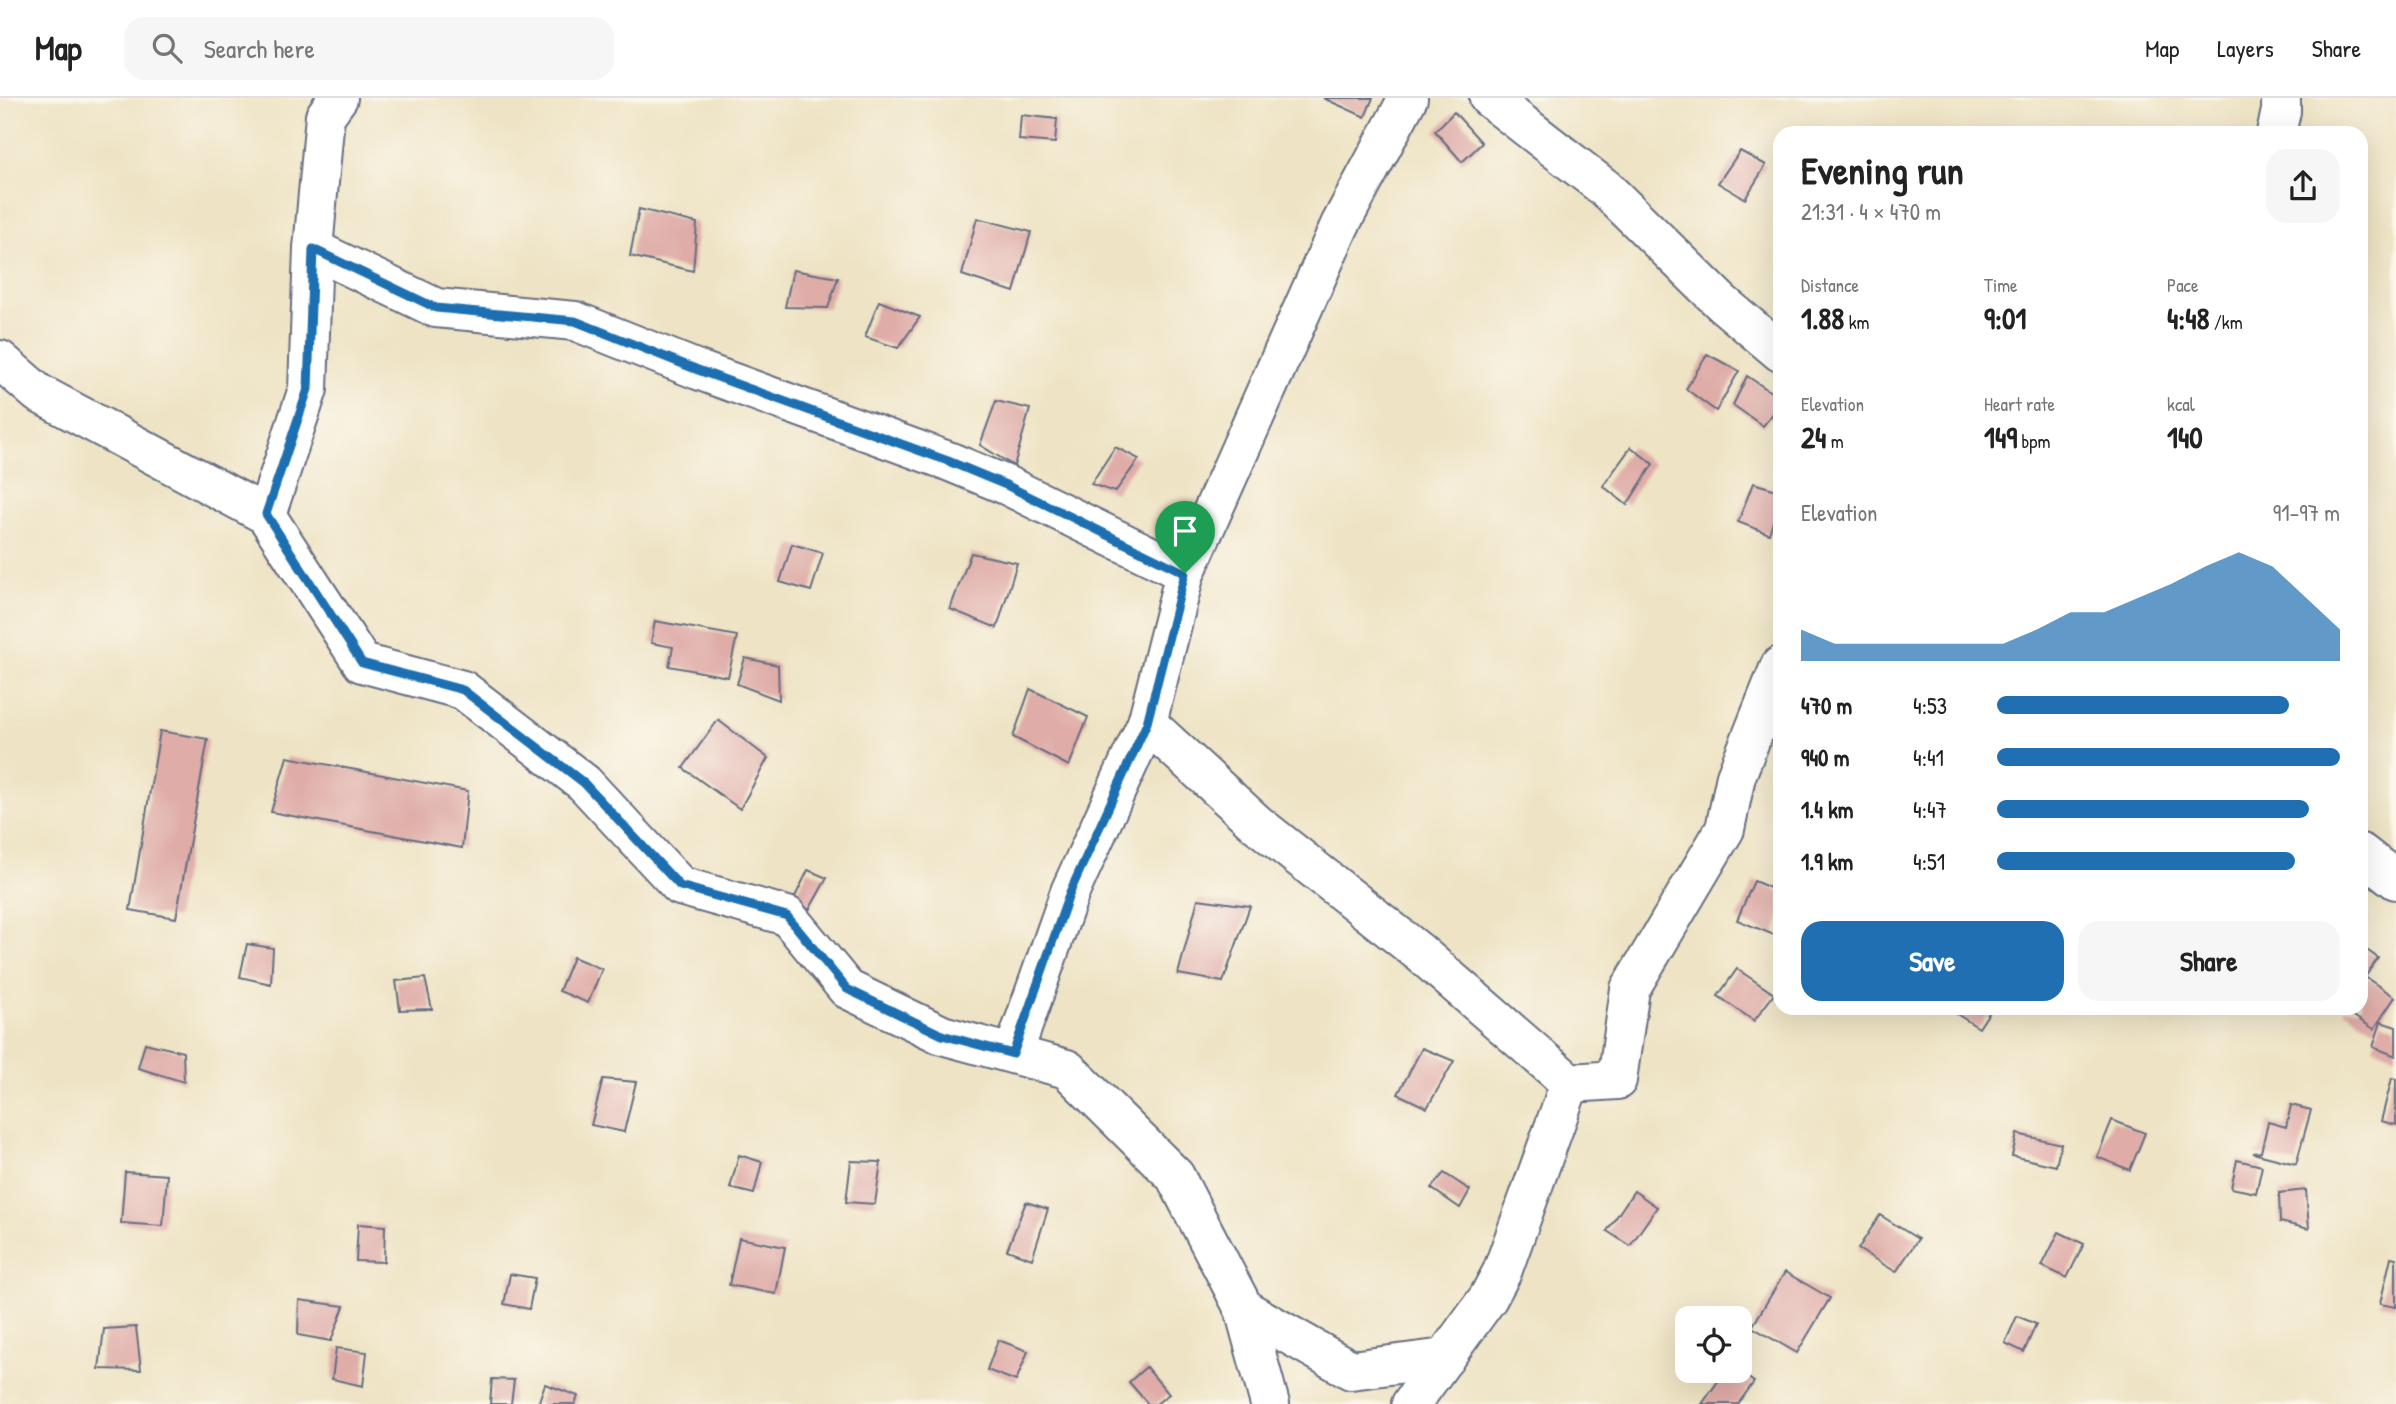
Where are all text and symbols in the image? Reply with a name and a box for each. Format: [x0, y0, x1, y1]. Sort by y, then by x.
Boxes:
search box [124, 17, 614, 80]
text: Map [35, 26, 82, 70]
icon: search [148, 29, 186, 67]
text: Search here [204, 31, 315, 66]
text: Map [2145, 32, 2179, 64]
text: Layers [2217, 32, 2274, 64]
text: Share [2312, 32, 2361, 64]
text: Evening run [1801, 144, 1964, 196]
button: share [2266, 149, 2340, 223]
text: 21:31 · 4 × 470 m [1801, 196, 1941, 227]
text: Distance [1801, 272, 1859, 298]
text: Time [1984, 272, 2018, 298]
text: Pace [2167, 272, 2199, 298]
text: 1.88 [1801, 298, 1844, 338]
text: 9:01 [1984, 298, 2026, 338]
text: 4:48 [2167, 298, 2209, 338]
text: km [1844, 309, 1869, 335]
text: /km [2209, 309, 2243, 335]
text: Elevation [1801, 391, 1864, 417]
text: Heart rate [1984, 391, 2055, 417]
text: kcal [2167, 391, 2195, 417]
text: 24 [1801, 417, 1826, 457]
text: 149 [1984, 417, 2017, 457]
text: 140 [2167, 417, 2203, 457]
text: m [1826, 428, 1844, 454]
text: bpm [2017, 428, 2050, 454]
text: Elevation [1801, 497, 1877, 528]
text: 91–97 m [2273, 497, 2340, 528]
pin [1155, 501, 1215, 573]
icon: arrive [1166, 512, 1204, 550]
text: 470 m [1801, 690, 1852, 721]
text: 4:53 [1913, 690, 1947, 721]
text: 940 m [1801, 742, 1849, 773]
text: 4:41 [1913, 742, 1944, 773]
text: 1.4 km [1801, 794, 1853, 825]
text: 4:47 [1913, 794, 1947, 825]
text: 1.9 km [1801, 846, 1853, 877]
text: 4:51 [1913, 846, 1945, 877]
button: Save [1801, 921, 2064, 1001]
button: Share [2078, 921, 2340, 1001]
map controls [1675, 1306, 1752, 1383]
button: locate [1675, 1306, 1752, 1383]

